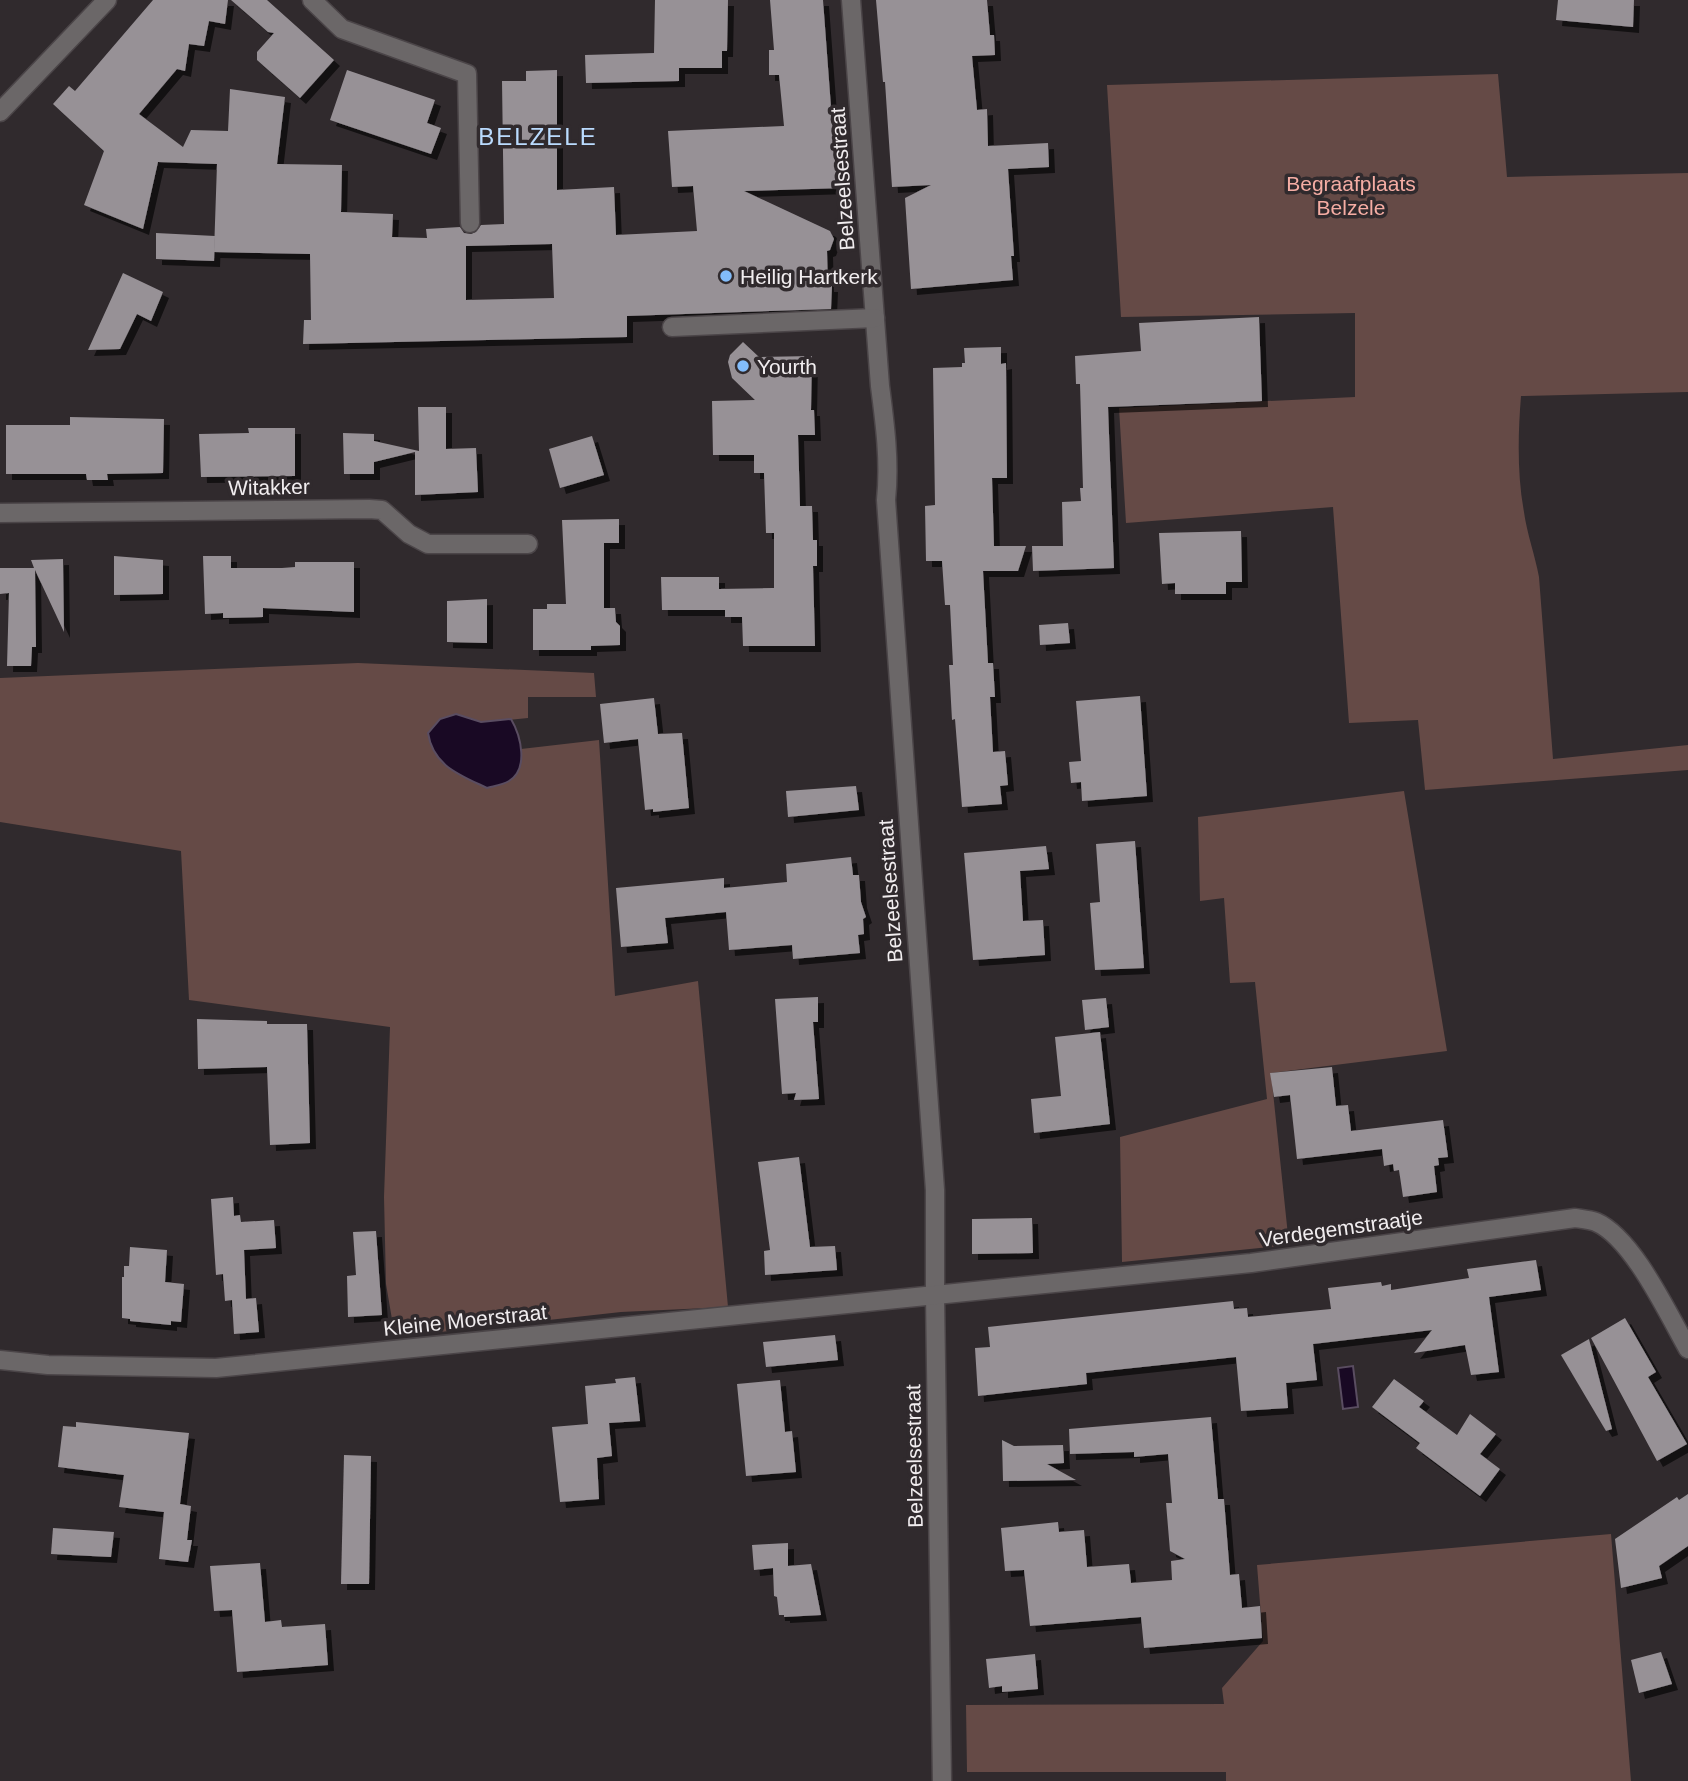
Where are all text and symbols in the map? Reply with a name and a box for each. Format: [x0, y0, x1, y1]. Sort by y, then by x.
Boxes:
street label: Belzeelsestraat [826, 106, 858, 251]
district label: BELZELE [478, 123, 598, 150]
park label: Begraafplaats Belzele [1286, 172, 1416, 219]
place label: Heilig Hartkerk [740, 265, 878, 288]
marker: Heilig Hartkerk [718, 268, 734, 284]
place label: Yourth [757, 355, 817, 378]
marker: Yourth [735, 358, 751, 374]
street label: Witakker [228, 475, 310, 499]
street label: Belzeelsestraat [874, 818, 906, 963]
street label: Verdegemstraatje [1258, 1205, 1424, 1251]
street label: Kleine Moerstraat [382, 1300, 548, 1340]
street label: Belzeelsestraat [901, 1384, 927, 1528]

